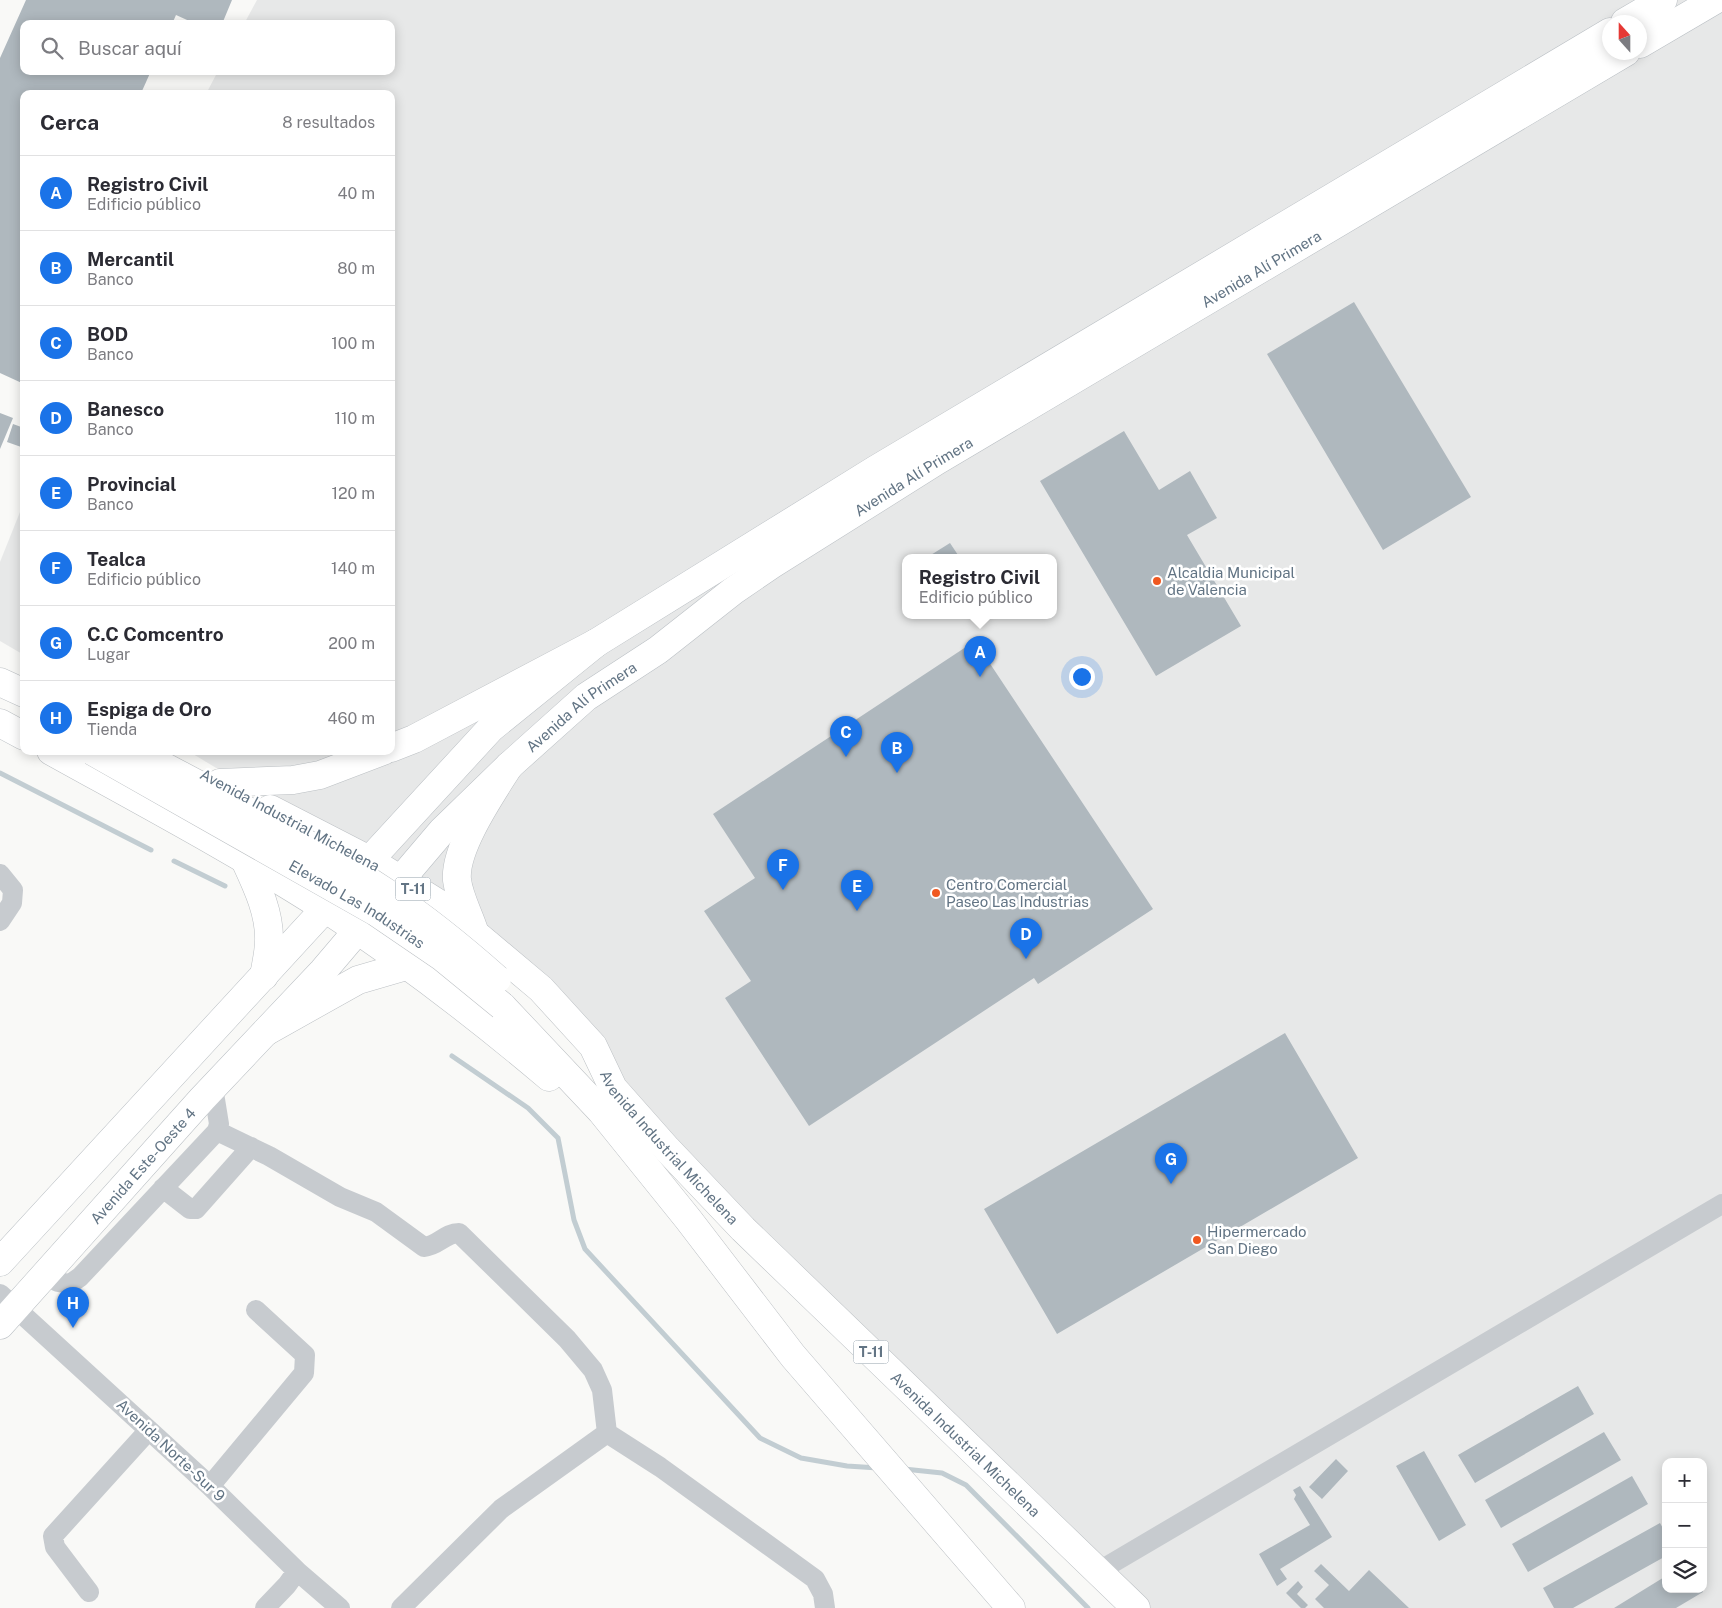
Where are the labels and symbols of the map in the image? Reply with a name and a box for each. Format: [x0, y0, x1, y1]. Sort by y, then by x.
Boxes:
north arrow [1602, 15, 1647, 60]
street label: Avenida Alí Primera [1198, 226, 1324, 310]
street label: Avenida Alí Primera [851, 433, 975, 519]
place label: Alcaldia Municipal de Valencia [1167, 564, 1295, 598]
marker: Alcaldia Municipal de Valencia [1151, 575, 1163, 587]
pin: A [964, 636, 996, 677]
street label: Avenida Alí Primera [522, 658, 639, 755]
your location [1069, 664, 1095, 690]
pin: C [830, 716, 862, 757]
pin: B [881, 732, 913, 773]
street label: Avenida Industrial Michelena [197, 765, 383, 875]
pin: F [767, 849, 799, 890]
street label: Elevado Las Industrias [286, 856, 428, 951]
pin: E [841, 870, 873, 911]
place label: Centro Comercial Paseo Las Industrias [946, 876, 1089, 910]
road number: T-11 [396, 878, 430, 901]
marker: Centro Comercial Paseo Las Industrias [930, 887, 942, 899]
pin: D [1010, 918, 1042, 959]
street label: Avenida Industrial Michelena [597, 1067, 742, 1228]
street label: Avenida Este-Oeste 4 [86, 1104, 199, 1227]
pin: G [1155, 1143, 1187, 1184]
place label: Hipermercado San Diego [1207, 1223, 1307, 1257]
marker: Hipermercado San Diego [1191, 1234, 1203, 1246]
pin: H [57, 1287, 89, 1328]
road number: T-11 [854, 1340, 888, 1364]
street label: Avenida Industrial Michelena [888, 1368, 1044, 1520]
street label: Avenida Norte-Sur 9 [113, 1395, 229, 1505]

